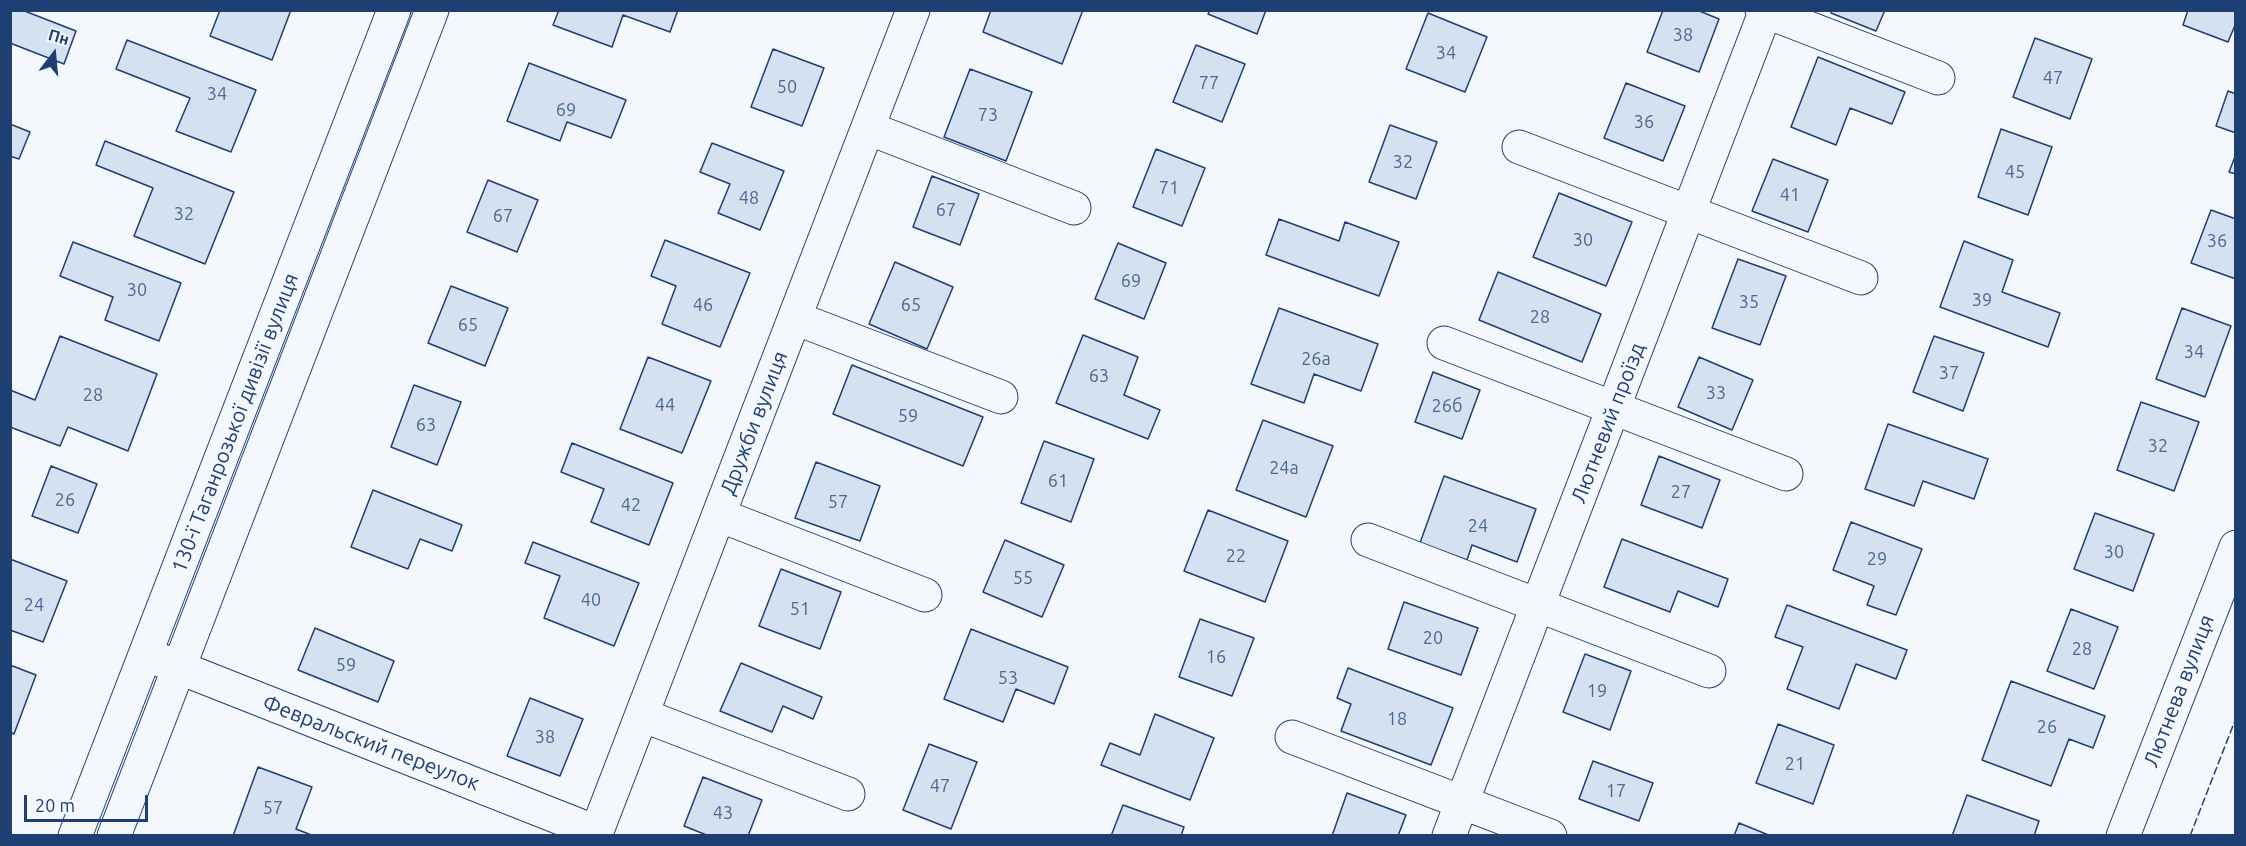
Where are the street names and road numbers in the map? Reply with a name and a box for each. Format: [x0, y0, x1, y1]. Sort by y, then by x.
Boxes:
street label: 130-ї Таганрозької дивізії вулиця [166, 270, 304, 576]
street label: Лютневий проїзд [1566, 339, 1650, 507]
street label: Дружби вулиця [715, 348, 793, 498]
street label: Лютнева вулиця [2138, 611, 2220, 771]
street label: Февральский переулок [259, 690, 483, 796]

